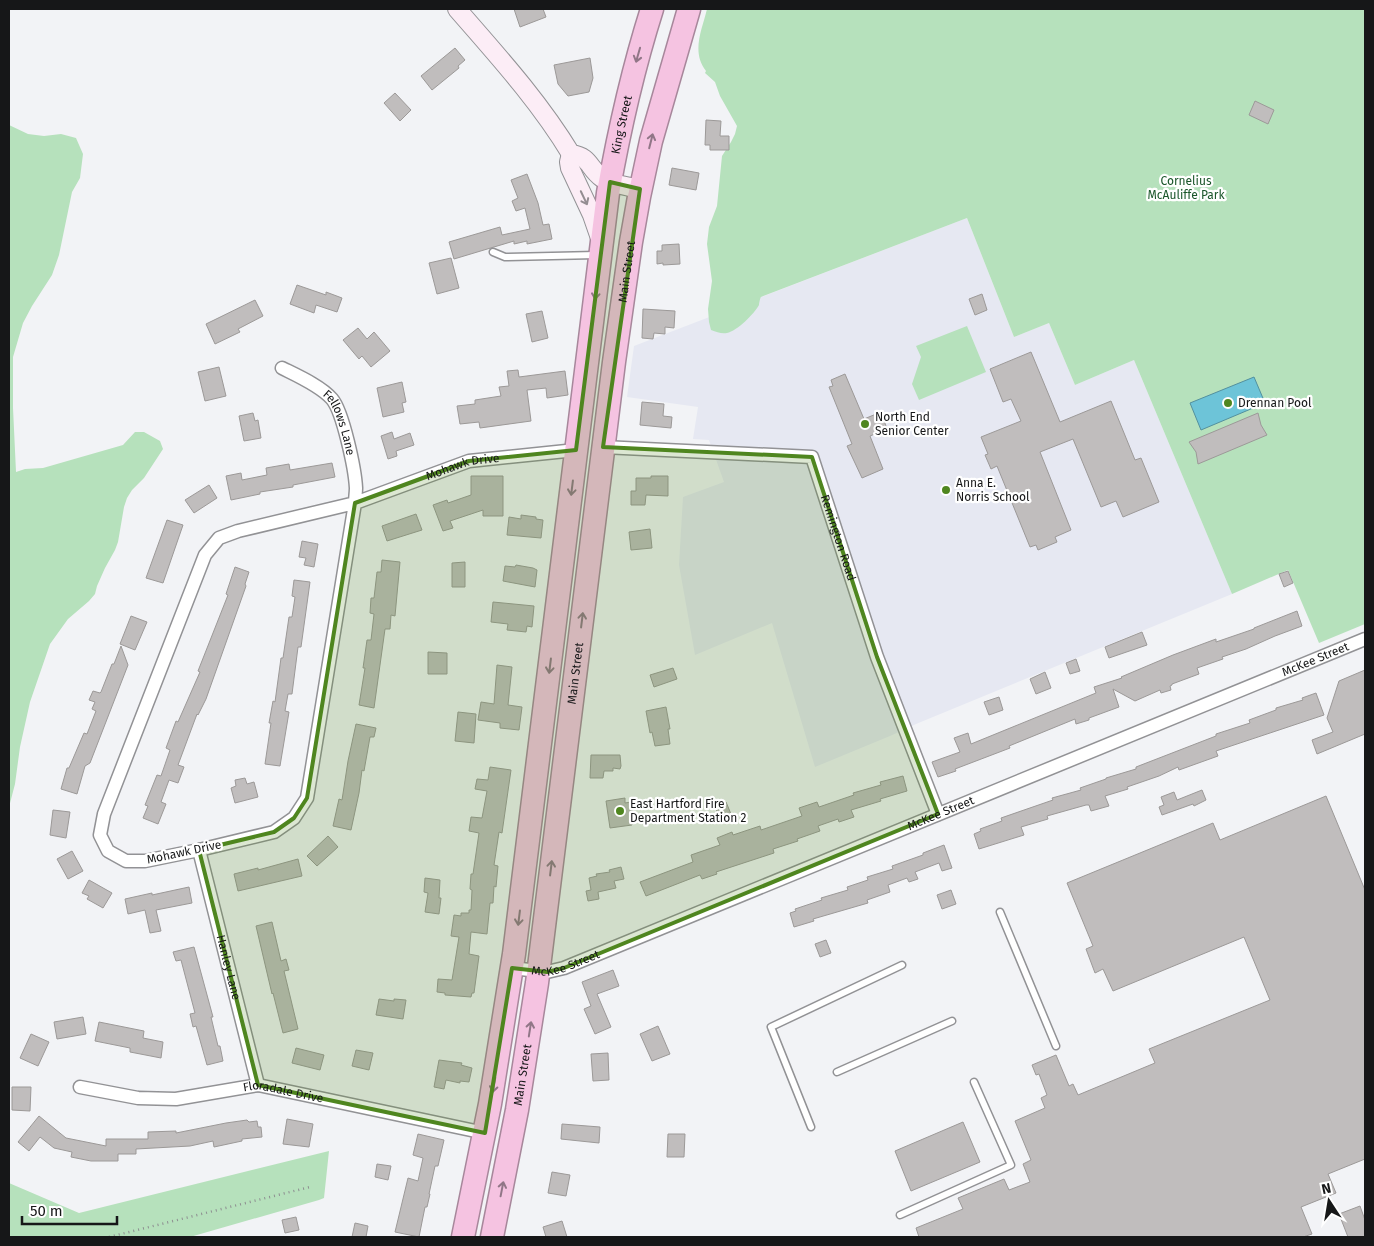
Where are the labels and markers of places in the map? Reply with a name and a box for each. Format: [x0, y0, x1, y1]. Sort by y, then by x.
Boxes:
place label: Drennan Pool [1238, 396, 1312, 410]
marker: Drennan Pool [1222, 397, 1234, 409]
place label: North End Senior Center [875, 410, 949, 438]
marker: North End Senior Center [859, 418, 871, 430]
place label: Anna E. Norris School [956, 476, 1030, 504]
marker: Anna E. Norris School [940, 484, 952, 496]
place label: East Hartford Fire Department Station 2 [630, 797, 746, 825]
marker: East Hartford Fire Department Station 2 [614, 805, 626, 817]

